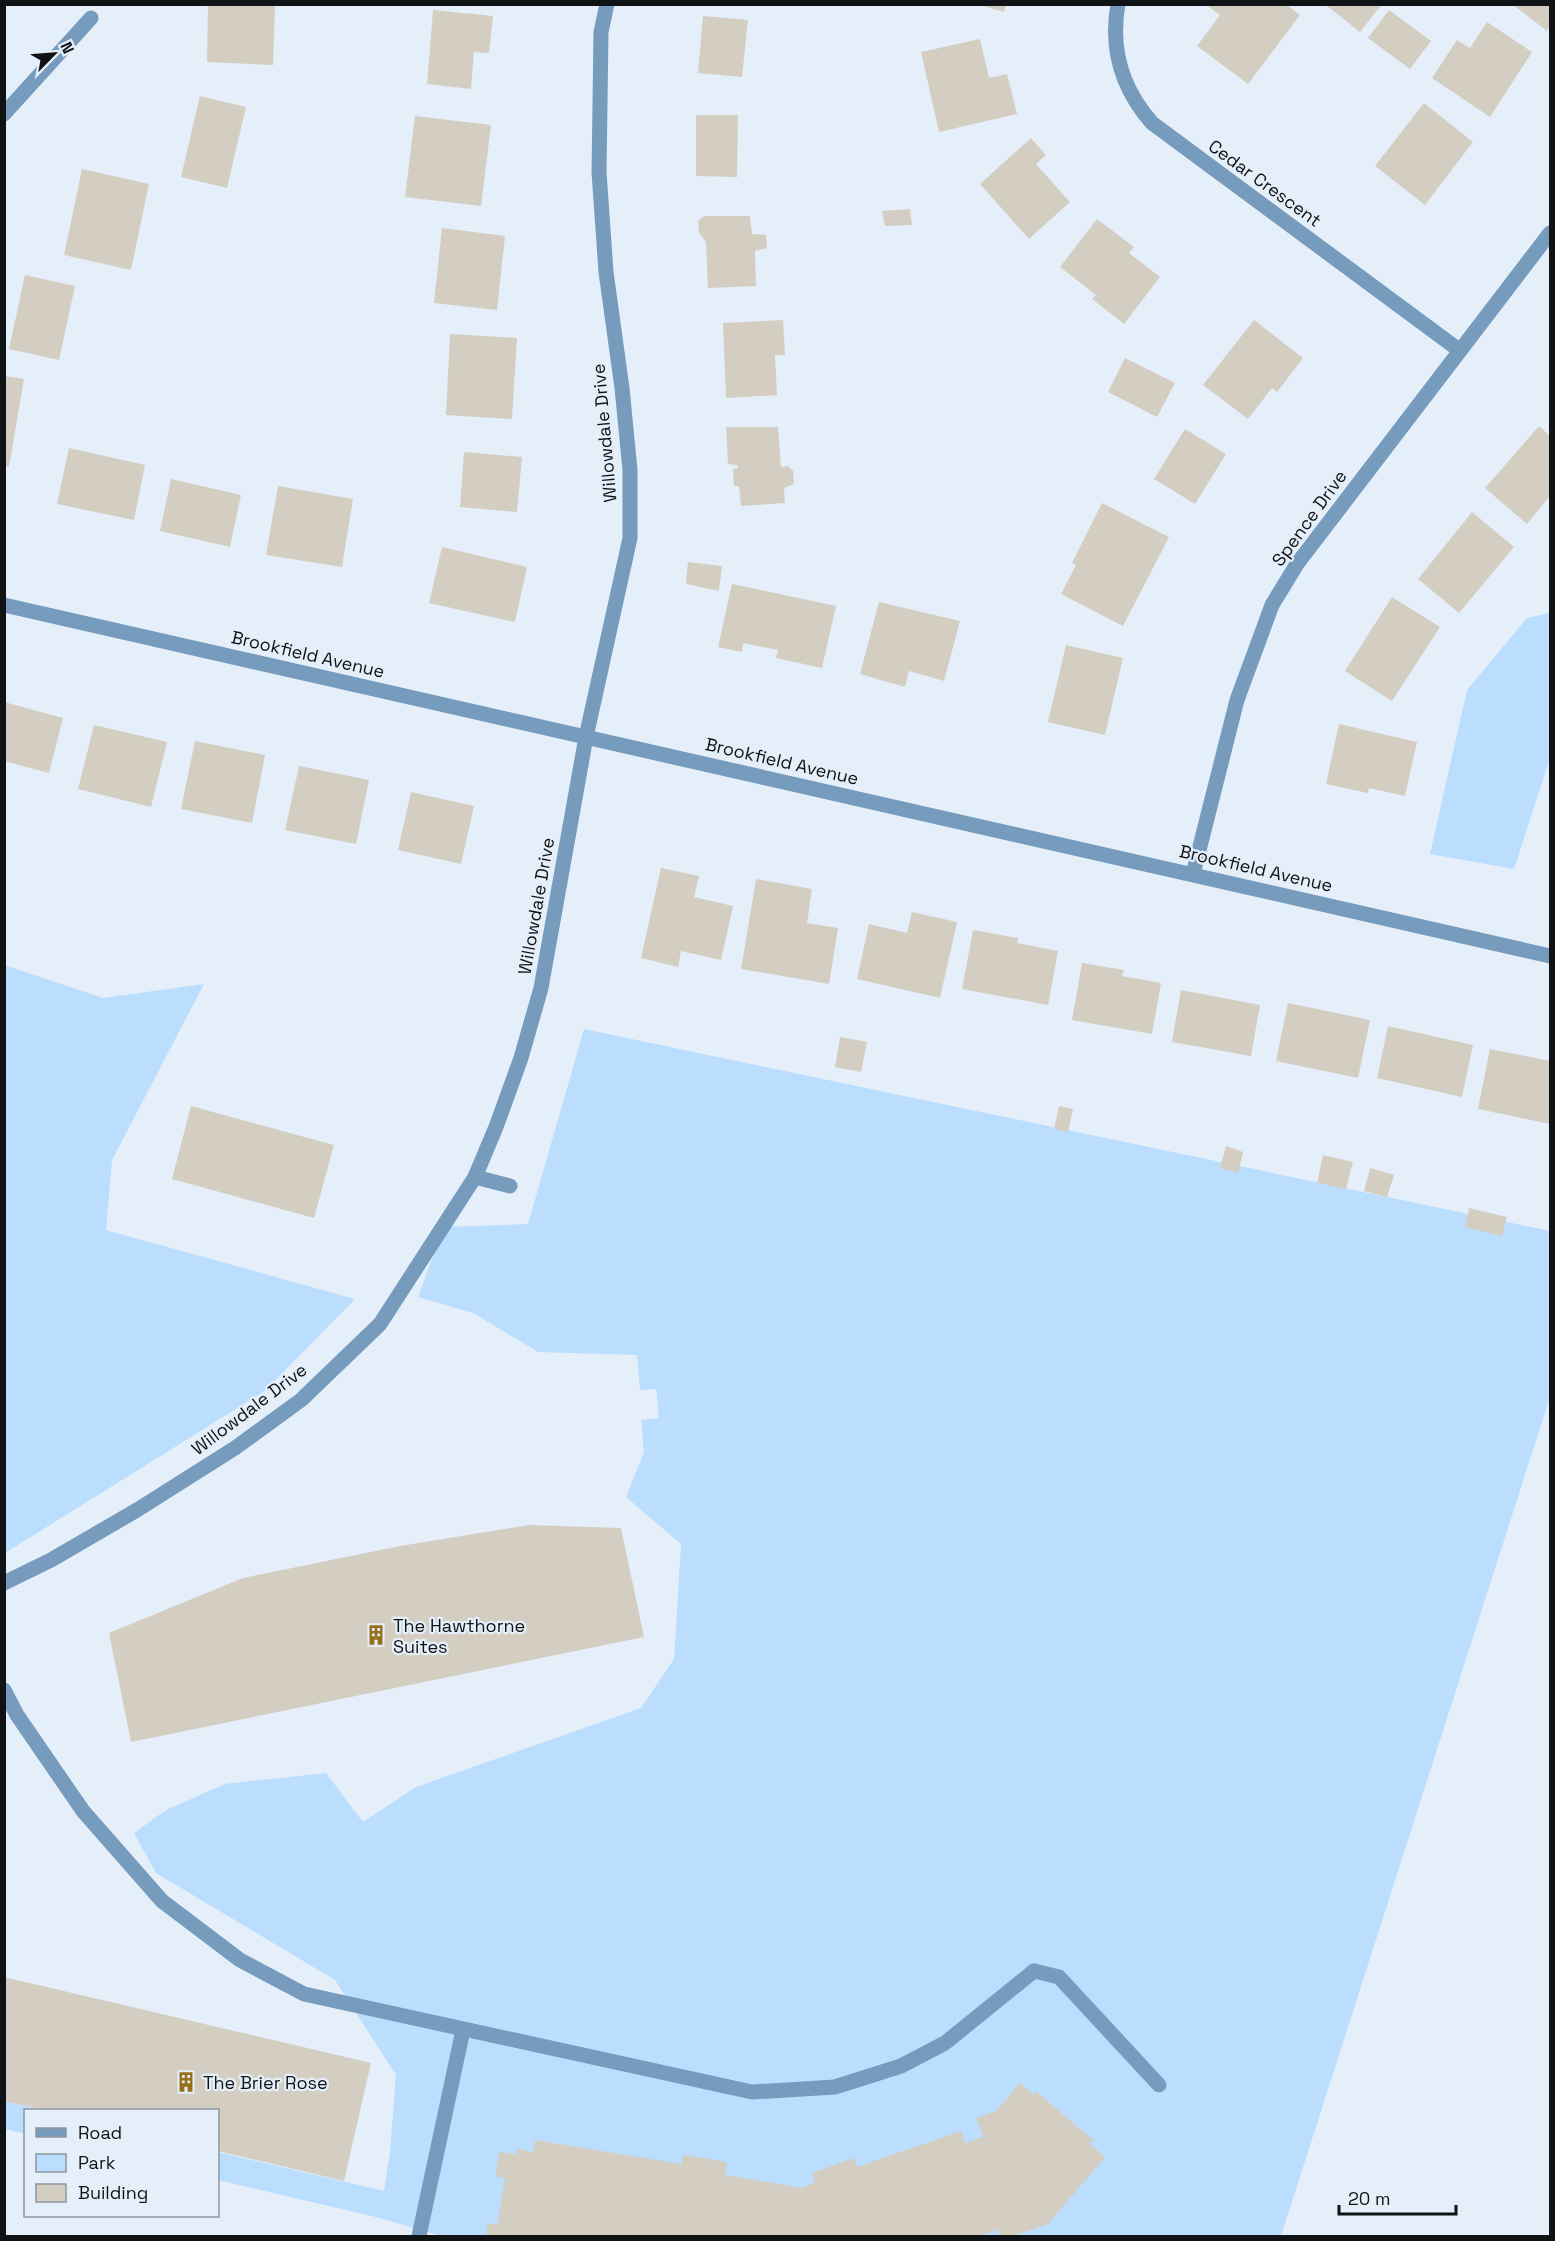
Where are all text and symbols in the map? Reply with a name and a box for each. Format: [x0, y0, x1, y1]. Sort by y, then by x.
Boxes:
north arrow [24, 24, 84, 84]
text: N [55, 39, 79, 57]
street label: Cedar Crescent [1204, 134, 1326, 232]
street label: Willowdale Drive [586, 363, 622, 503]
street label: Spence Drive [1266, 465, 1352, 571]
street label: Brookfield Avenue [229, 625, 387, 683]
street label: Brookfield Avenue [703, 732, 861, 790]
street label: Willowdale Drive [513, 836, 559, 976]
street label: Brookfield Avenue [1177, 839, 1335, 897]
street label: Willowdale Drive [187, 1358, 311, 1460]
place label: The Hawthorne Suites [393, 1614, 525, 1658]
building icon: The Hawthorne Suites [364, 1623, 388, 1647]
building icon: The Brier Rose [174, 2070, 198, 2094]
place label: The Brier Rose [203, 2071, 328, 2094]
legend [24, 2109, 219, 2217]
text: Road [78, 2121, 122, 2144]
text: Park [78, 2151, 116, 2174]
scale bar [1339, 2178, 1456, 2216]
text: Building [78, 2181, 148, 2204]
text: 20 m [1348, 2187, 1391, 2210]

